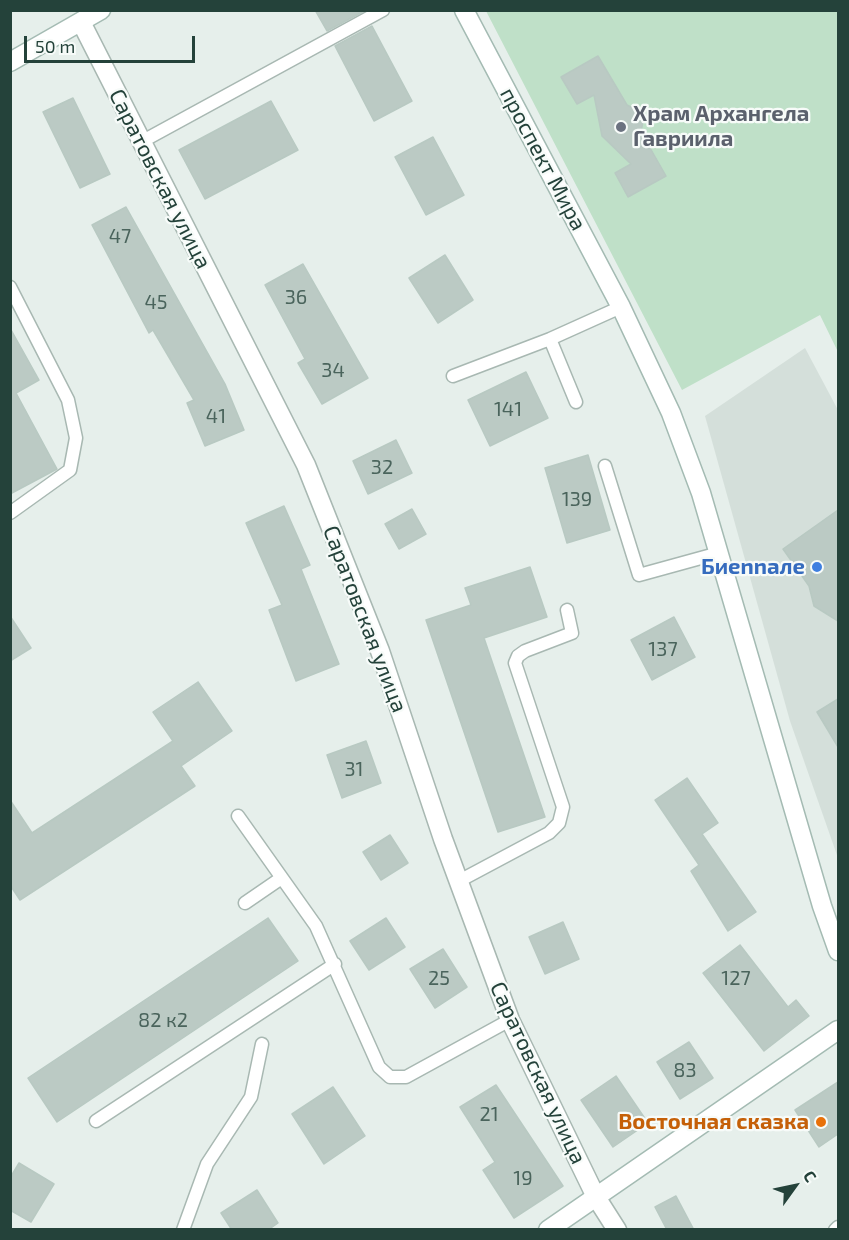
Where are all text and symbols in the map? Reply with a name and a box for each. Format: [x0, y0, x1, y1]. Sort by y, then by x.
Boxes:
scale bar [27, 24, 198, 62]
text: 50 m [35, 35, 75, 57]
street label: проспект Мира [494, 83, 592, 235]
street label: Саратовская улица [103, 85, 217, 273]
place label: Храм Архангела Гавриила [633, 101, 809, 152]
marker: Храм Архангела Гавриила [614, 120, 628, 134]
house number: 47 [109, 224, 131, 248]
house number: 36 [285, 285, 307, 309]
house number: 45 [144, 290, 168, 314]
house number: 34 [321, 358, 345, 382]
house number: 141 [494, 397, 522, 421]
house number: 41 [206, 404, 226, 428]
house number: 32 [371, 455, 393, 479]
house number: 139 [562, 487, 592, 511]
street label: Саратовская улица [317, 522, 413, 716]
place label: Биеnnале [701, 554, 805, 580]
marker: Биеnnале [810, 560, 824, 574]
house number: 137 [648, 637, 678, 661]
house number: 31 [344, 757, 364, 781]
house number: 25 [428, 966, 450, 990]
house number: 127 [721, 966, 751, 990]
street label: Саратовская улица [484, 978, 592, 1168]
house number: 82 к2 [138, 1008, 188, 1032]
house number: 83 [673, 1058, 697, 1082]
house number: 21 [479, 1102, 499, 1126]
place label: Восточная сказка [618, 1109, 809, 1135]
marker: Восточная сказка [814, 1115, 828, 1129]
north arrow [765, 1156, 825, 1216]
house number: 19 [513, 1166, 533, 1190]
text: С [800, 1167, 821, 1185]

